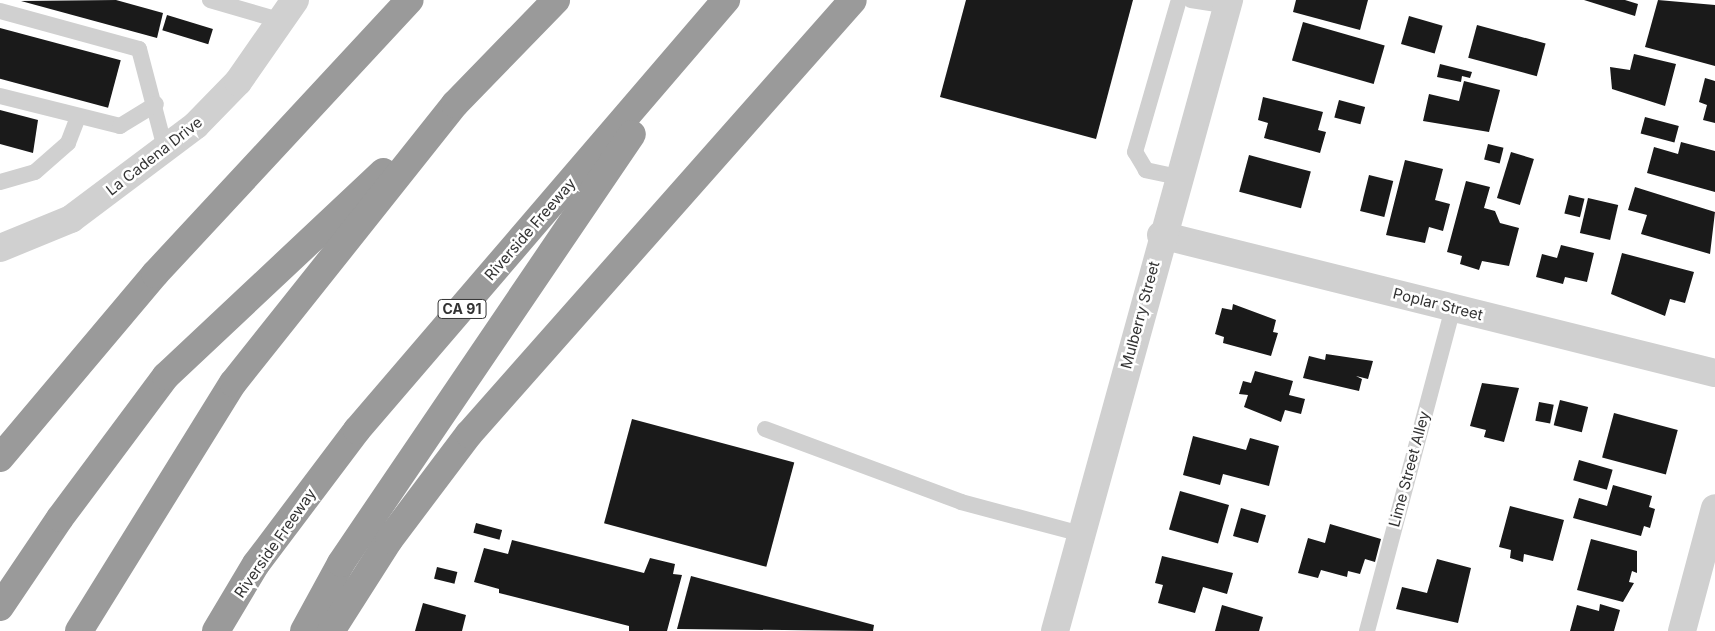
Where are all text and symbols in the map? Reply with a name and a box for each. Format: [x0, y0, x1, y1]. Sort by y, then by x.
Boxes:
street label: La Cadena Drive [102, 113, 206, 199]
street label: Riverside Freeway [481, 174, 579, 284]
street label: Mulberry Street [1117, 259, 1163, 371]
street label: Poplar Street [1391, 284, 1485, 324]
road number: CA 91 [437, 298, 487, 320]
street label: Lime Street Alley [1385, 409, 1433, 529]
street label: Riverside Freeway [231, 485, 319, 601]

